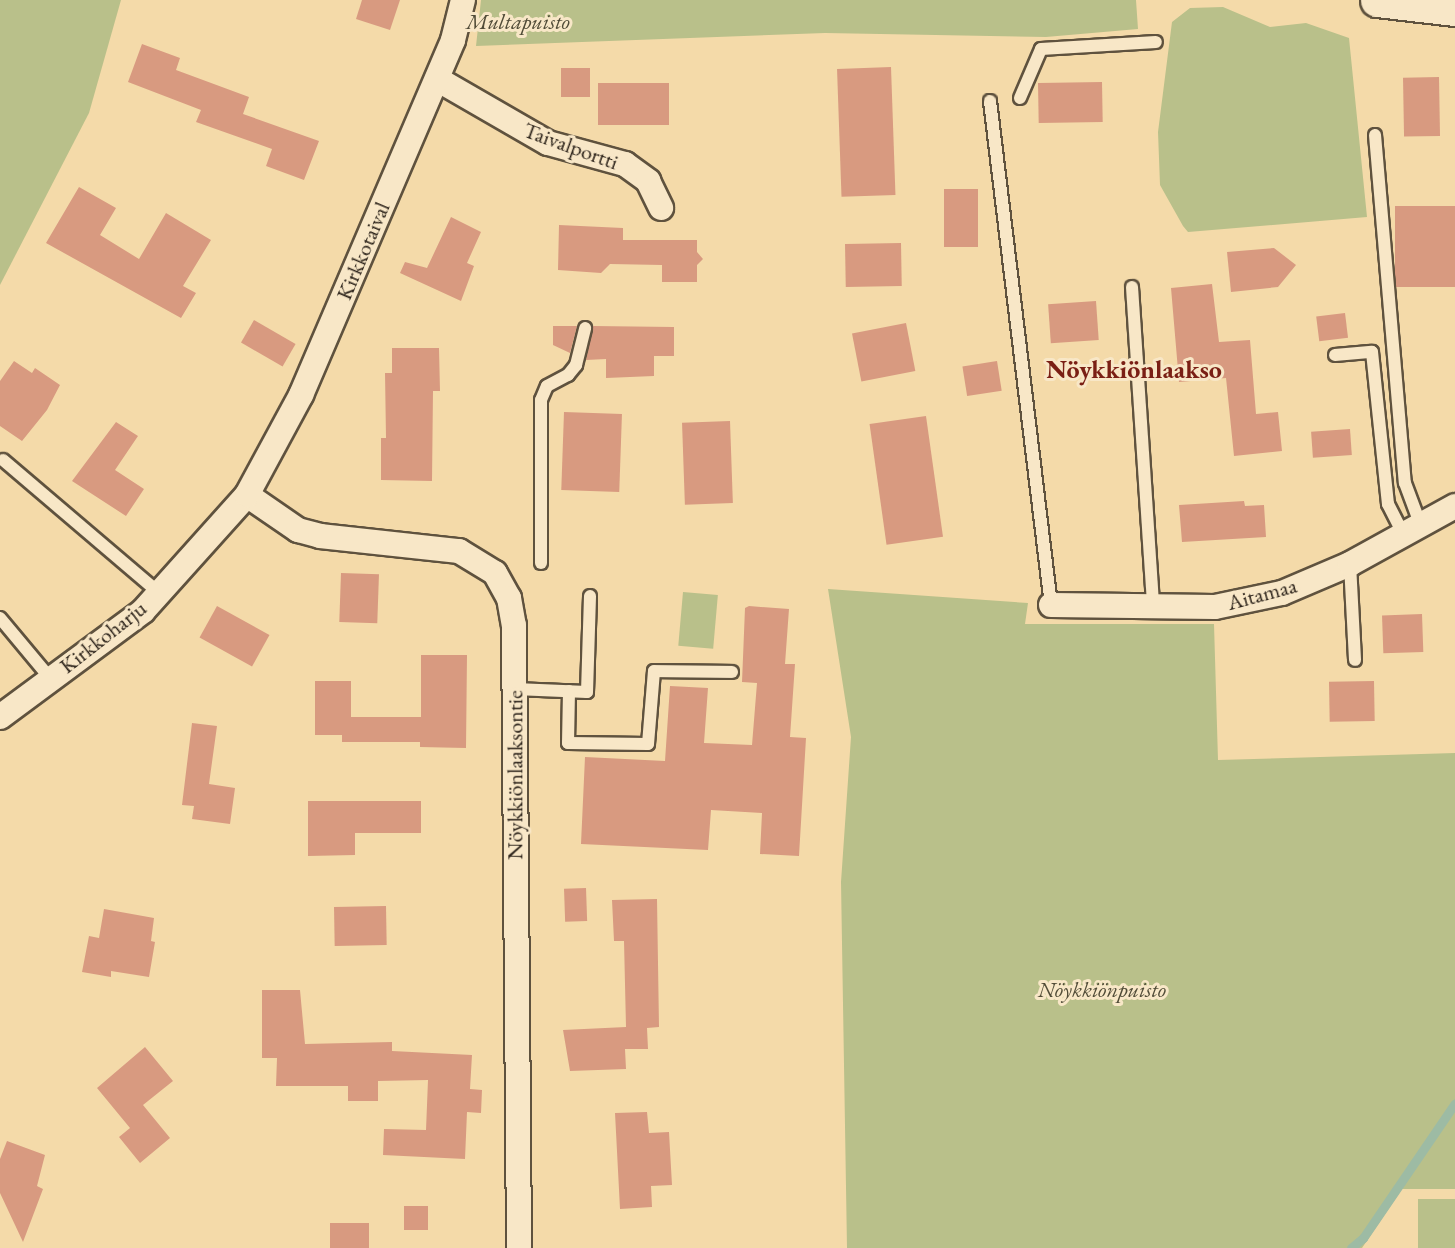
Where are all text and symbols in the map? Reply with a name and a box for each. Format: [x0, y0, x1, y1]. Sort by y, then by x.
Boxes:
park label: Multapuisto [466, 9, 570, 35]
street label: Taivalportti [520, 117, 622, 175]
street label: Kirkkotaival [331, 198, 395, 304]
district label: Nöykkiönlaakso [1046, 354, 1222, 386]
street label: Aitamaa [1224, 572, 1300, 616]
street label: Kirkkoharju [54, 595, 152, 679]
street label: Nöykkiönlaaksontie [502, 690, 528, 860]
park label: Nöykkiönpuisto [1038, 977, 1166, 1003]

